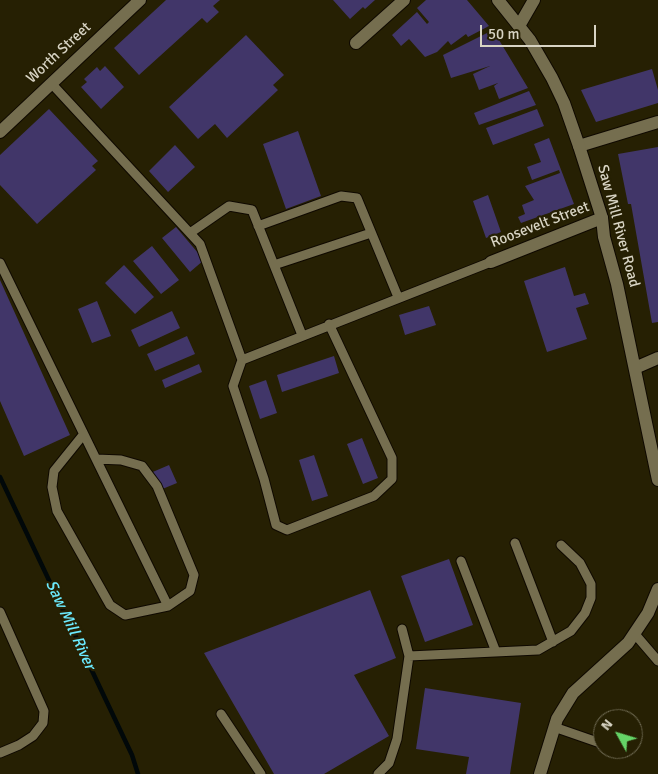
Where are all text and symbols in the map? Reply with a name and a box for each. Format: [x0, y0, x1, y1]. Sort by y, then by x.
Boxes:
scale bar [483, 15, 599, 47]
street label: Worth Street [23, 19, 95, 87]
text: 50 m [488, 25, 519, 43]
street label: Saw Mill River Road [593, 163, 643, 289]
street label: Roosevelt Street [488, 198, 592, 252]
water label: Saw Mill River [41, 577, 99, 673]
north arrow [593, 709, 643, 759]
text: N [597, 716, 616, 734]

